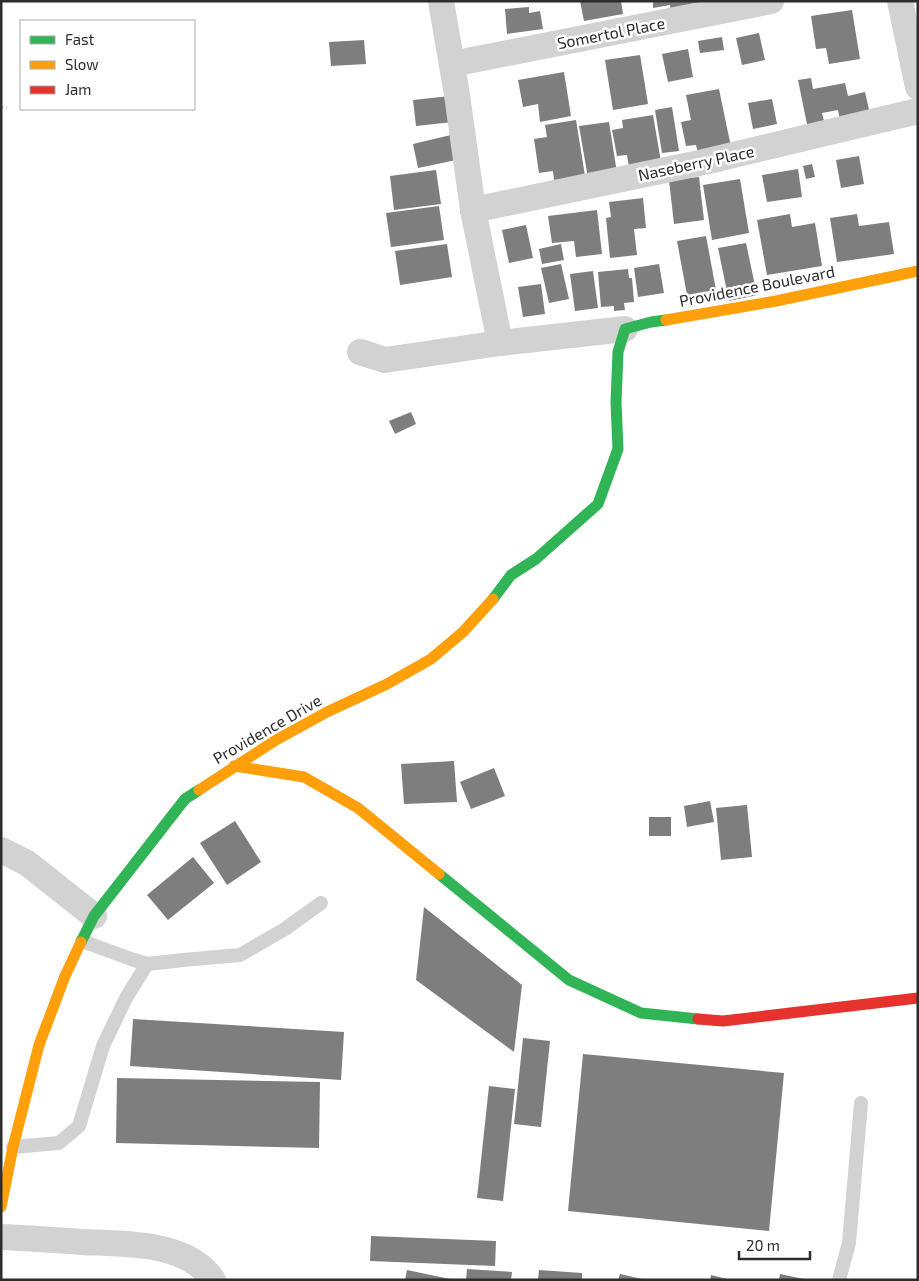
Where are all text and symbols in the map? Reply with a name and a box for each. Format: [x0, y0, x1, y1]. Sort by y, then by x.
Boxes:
street label: Somertol Place [555, 13, 666, 52]
legend [20, 20, 195, 110]
text: Fast [65, 30, 95, 48]
text: Slow [65, 55, 99, 73]
text: Jam [65, 80, 91, 98]
street label: Naseberry Place [636, 141, 756, 184]
street label: Providence Boulevard [678, 261, 836, 310]
street label: Providence Drive [209, 690, 324, 767]
scale bar [739, 1228, 810, 1260]
text: 20 m [746, 1236, 780, 1254]

